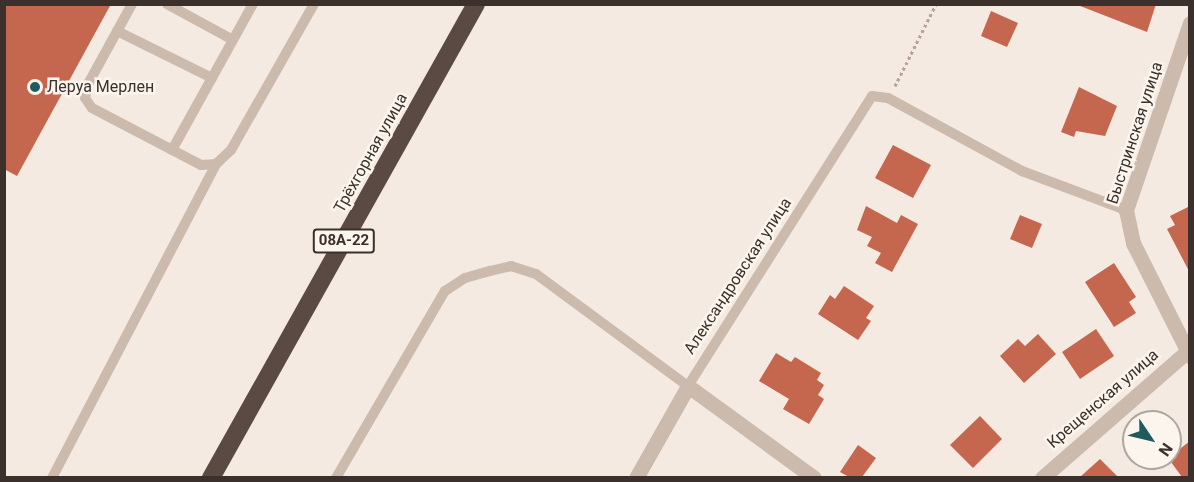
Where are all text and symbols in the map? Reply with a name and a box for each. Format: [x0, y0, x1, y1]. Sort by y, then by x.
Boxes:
street label: Быстринская улица [1103, 59, 1167, 207]
place label: Леруа Мерлен [47, 77, 154, 97]
marker: Леруа Мерлен [28, 80, 42, 94]
street label: Трёхгорная улица [330, 90, 412, 216]
street label: Александровская улица [680, 194, 796, 358]
road number: 08А-22 [312, 229, 376, 253]
street label: Крещенская улица [1043, 345, 1163, 453]
north arrow [1122, 410, 1182, 470]
text: N [1154, 439, 1177, 460]

